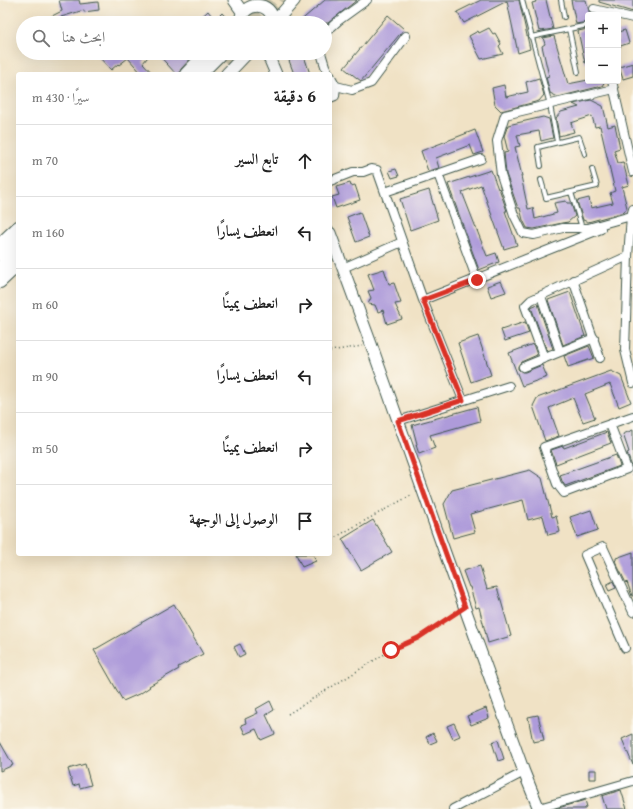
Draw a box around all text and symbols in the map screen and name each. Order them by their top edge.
map controls [585,12,621,84]
button: + [585,12,621,48]
search box [16,16,332,60]
text: ابحث هنا [62,26,105,47]
icon: search [30,27,52,49]
button: − [585,48,621,84]
text: 6 دقيقة [274,83,316,108]
text: سيرًا · 430 m [32,88,90,107]
text: تابع السير [236,148,278,169]
icon: ahead [294,150,316,172]
text: 70 m [32,151,58,170]
text: انعطف يسارًا [216,220,278,241]
icon: left [294,222,316,244]
text: 160 m [32,223,64,242]
route end [468,271,486,289]
text: انعطف يمينًا [222,292,278,313]
icon: right [294,294,316,316]
text: 60 m [32,295,58,314]
text: انعطف يسارًا [216,364,278,385]
icon: left [294,366,316,388]
text: 90 m [32,367,58,386]
text: انعطف يمينًا [222,436,278,457]
icon: right [294,438,316,460]
text: 50 m [32,439,58,458]
text: الوصول إلى الوجهة [189,508,278,529]
icon: arrive [294,510,316,532]
route start [382,641,400,659]

